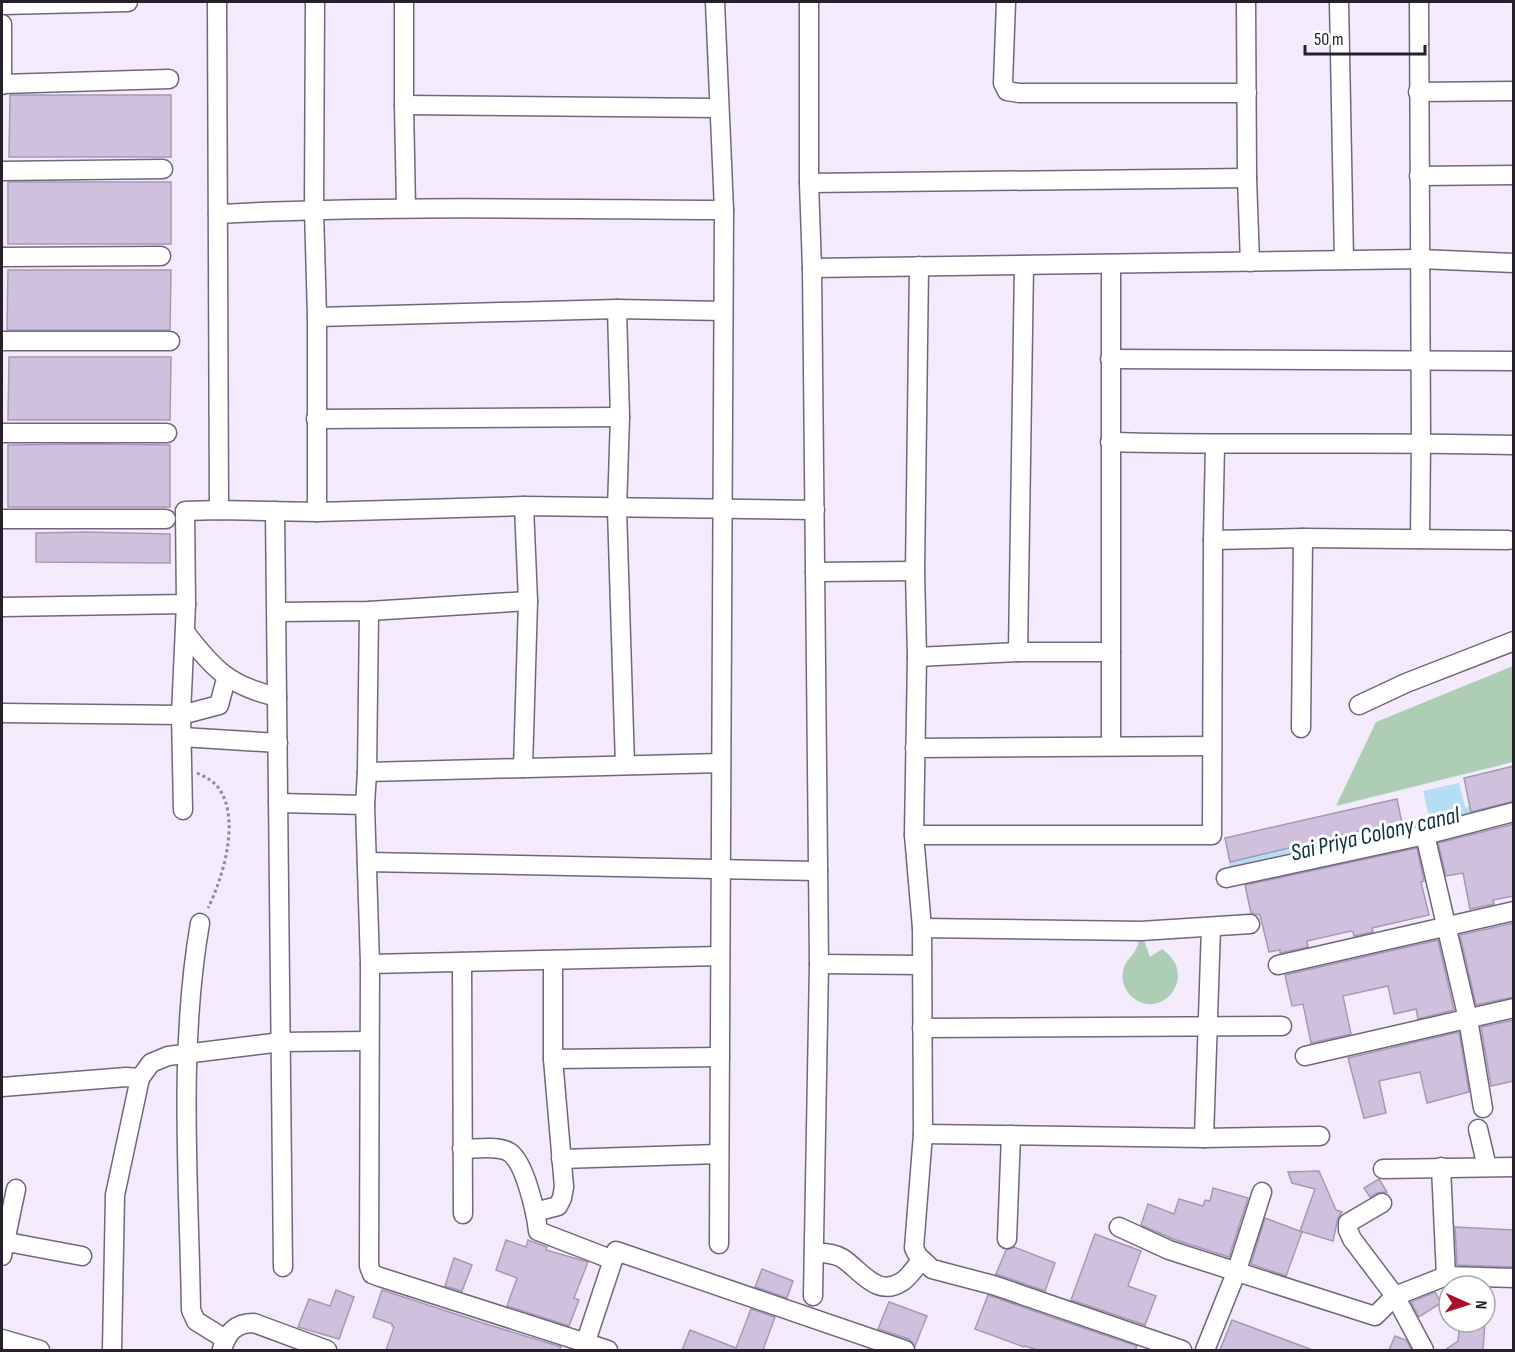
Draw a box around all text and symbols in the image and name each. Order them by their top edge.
scale bar [1305,18,1425,56]
text: 50 m [1314,29,1344,50]
water label: Sai Priya Colony canal [1288,800,1463,868]
north arrow [1437,1274,1497,1334]
text: N [1471,1300,1490,1309]

